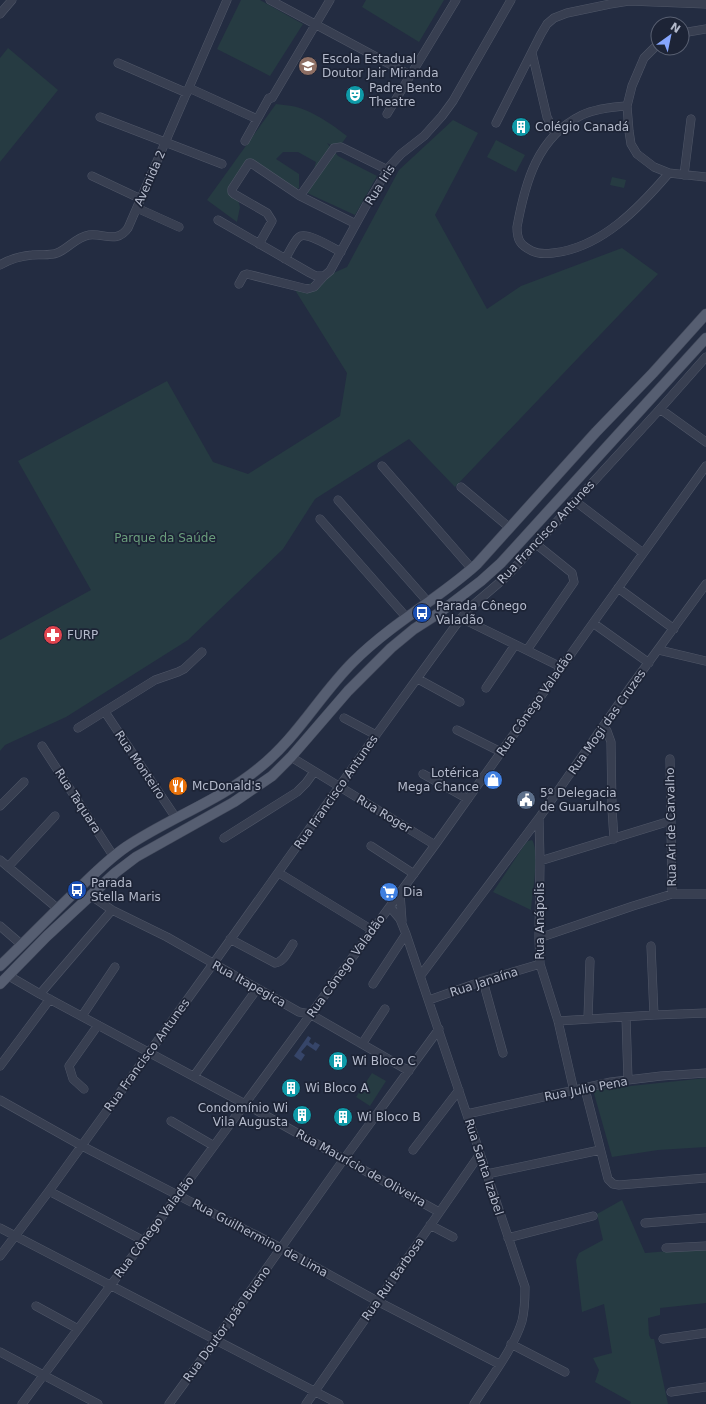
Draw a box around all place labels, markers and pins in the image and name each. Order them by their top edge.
place label: Escola Estadual Doutor Jair Miranda [322,52,439,80]
school or university icon: Escola Estadual Doutor Jair Miranda [297,55,319,77]
place label: Padre Bento Theatre [368,81,442,109]
theatre icon: Padre Bento Theatre [344,84,366,106]
building icon: Colégio Canadá [510,116,532,138]
place label: Colégio Canadá [535,120,629,134]
place label: Parada Cônego Valadão [436,599,527,627]
bus stop icon: Parada Cônego Valadão [411,602,433,624]
pharmacy icon: FURP [42,624,64,646]
place label: FURP [67,628,98,642]
place label: Lotérica Mega Chance [398,766,479,794]
shop icon: Lotérica Mega Chance [482,769,504,791]
restaurant icon: McDonald's [167,775,189,797]
place label: McDonald's [192,779,261,793]
place label: 5º Delegacia de Guarulhos [540,786,620,814]
public building icon: 5º Delegacia de Guarulhos [515,789,537,811]
place label: Parada Stella Maris [91,876,161,904]
bus stop icon: Parada Stella Maris [66,879,88,901]
supermarket icon: Dia [378,881,400,903]
place label: Dia [403,885,423,899]
building icon: Wi Bloco C [327,1050,349,1072]
place label: Wi Bloco C [352,1054,416,1068]
building icon: Wi Bloco A [280,1077,302,1099]
place label: Wi Bloco A [305,1081,369,1095]
place label: Condomínio Wi Vila Augusta [198,1101,288,1129]
building icon: Condomínio Wi Vila Augusta [291,1104,313,1126]
building icon: Wi Bloco B [332,1106,354,1128]
place label: Wi Bloco B [357,1110,421,1124]

